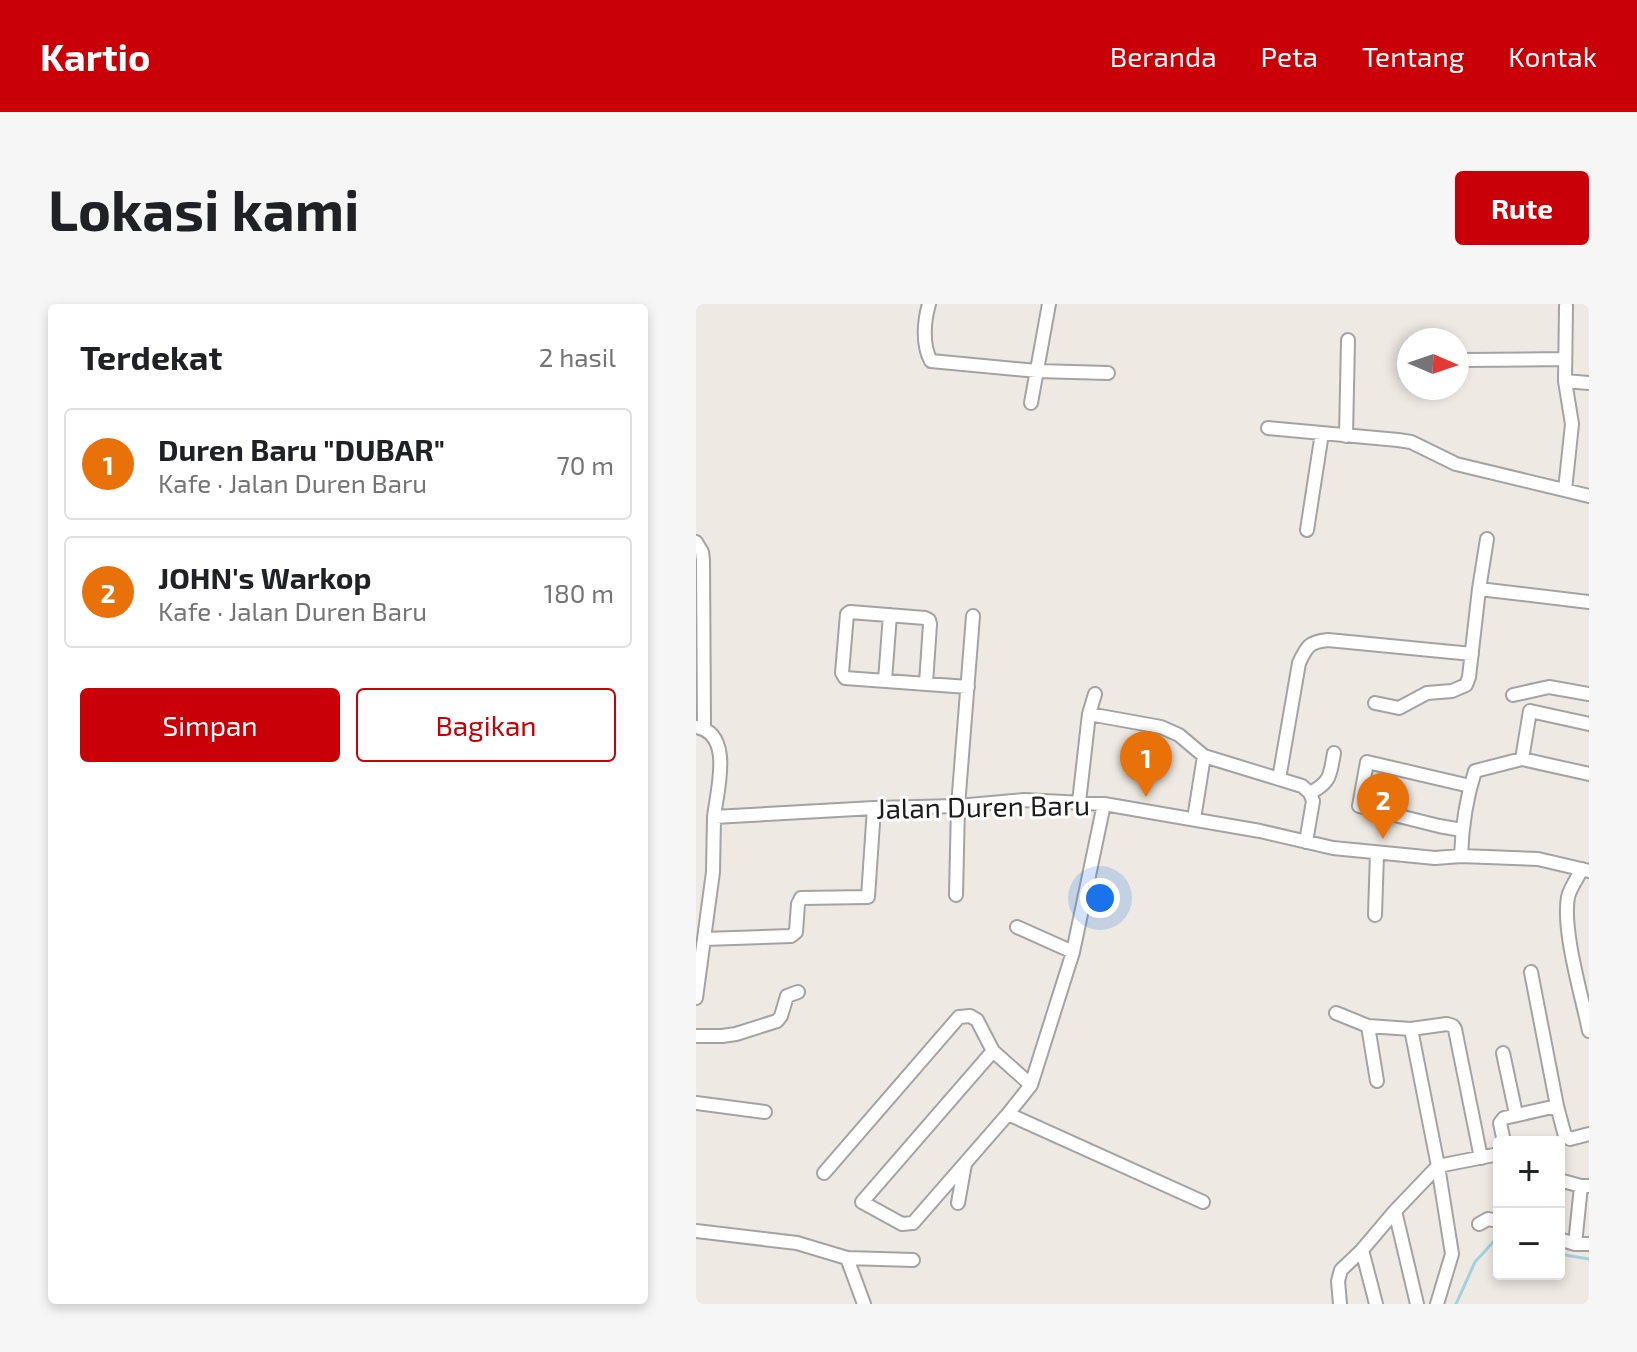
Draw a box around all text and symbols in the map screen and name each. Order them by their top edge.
text: Kartio [40,33,150,79]
text: Beranda [1110,39,1217,73]
text: Peta [1261,39,1318,73]
text: Tentang [1362,39,1464,73]
text: Kontak [1508,39,1597,73]
button: Rute [1455,171,1589,245]
text: Lokasi kami [48,175,360,242]
north arrow [1397,328,1469,400]
text: Terdekat [80,336,222,377]
text: 2 hasil [539,341,616,372]
text: Duren Baru "DUBAR" [158,431,445,467]
text: 1 [102,449,114,480]
text: 70 m [556,449,614,480]
text: Kafe · Jalan Duren Baru [158,467,427,498]
text: JOHN's Warkop [158,559,372,595]
text: 2 [100,577,116,608]
text: 180 m [544,577,614,608]
text: Kafe · Jalan Duren Baru [158,595,427,626]
button: Simpan [80,688,340,762]
button: Bagikan [356,688,616,762]
pin: 1 [1120,731,1172,797]
pin: 2 [1357,773,1409,839]
street label: Jalan Duren Baru [876,787,1090,825]
your location [1080,878,1120,918]
map controls [1493,1136,1565,1280]
button: + [1493,1136,1565,1208]
button: − [1493,1208,1565,1280]

